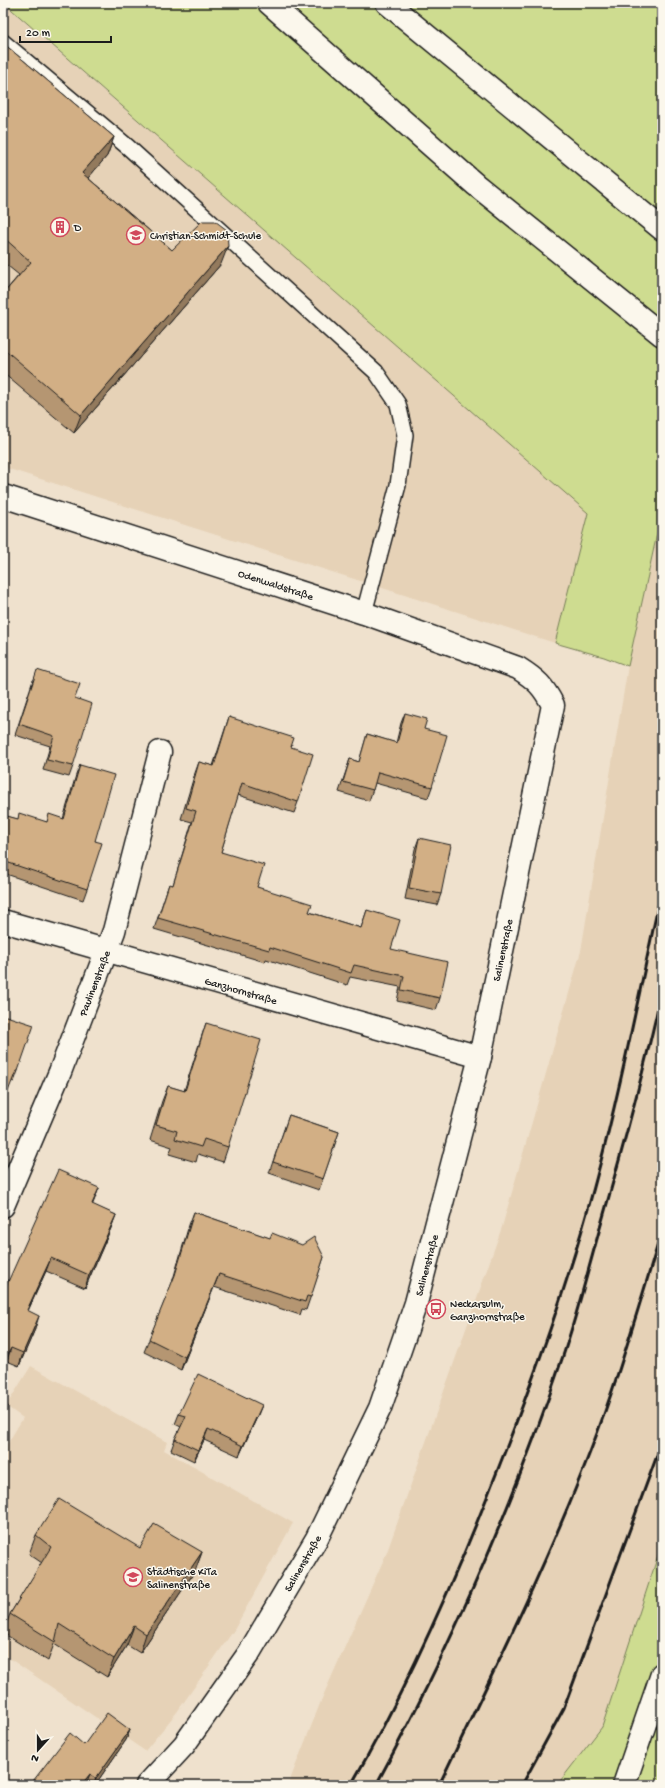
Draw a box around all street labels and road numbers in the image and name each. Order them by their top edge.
street label: Odenwaldstraße [236,568,315,604]
street label: Salinenstraße [492,918,516,983]
street label: Paulinenstraße [78,949,114,1019]
street label: Ganzhornstraße [203,976,278,1008]
street label: Salinenstraße [414,1233,442,1298]
street label: Salinenstraße [283,1533,325,1594]

